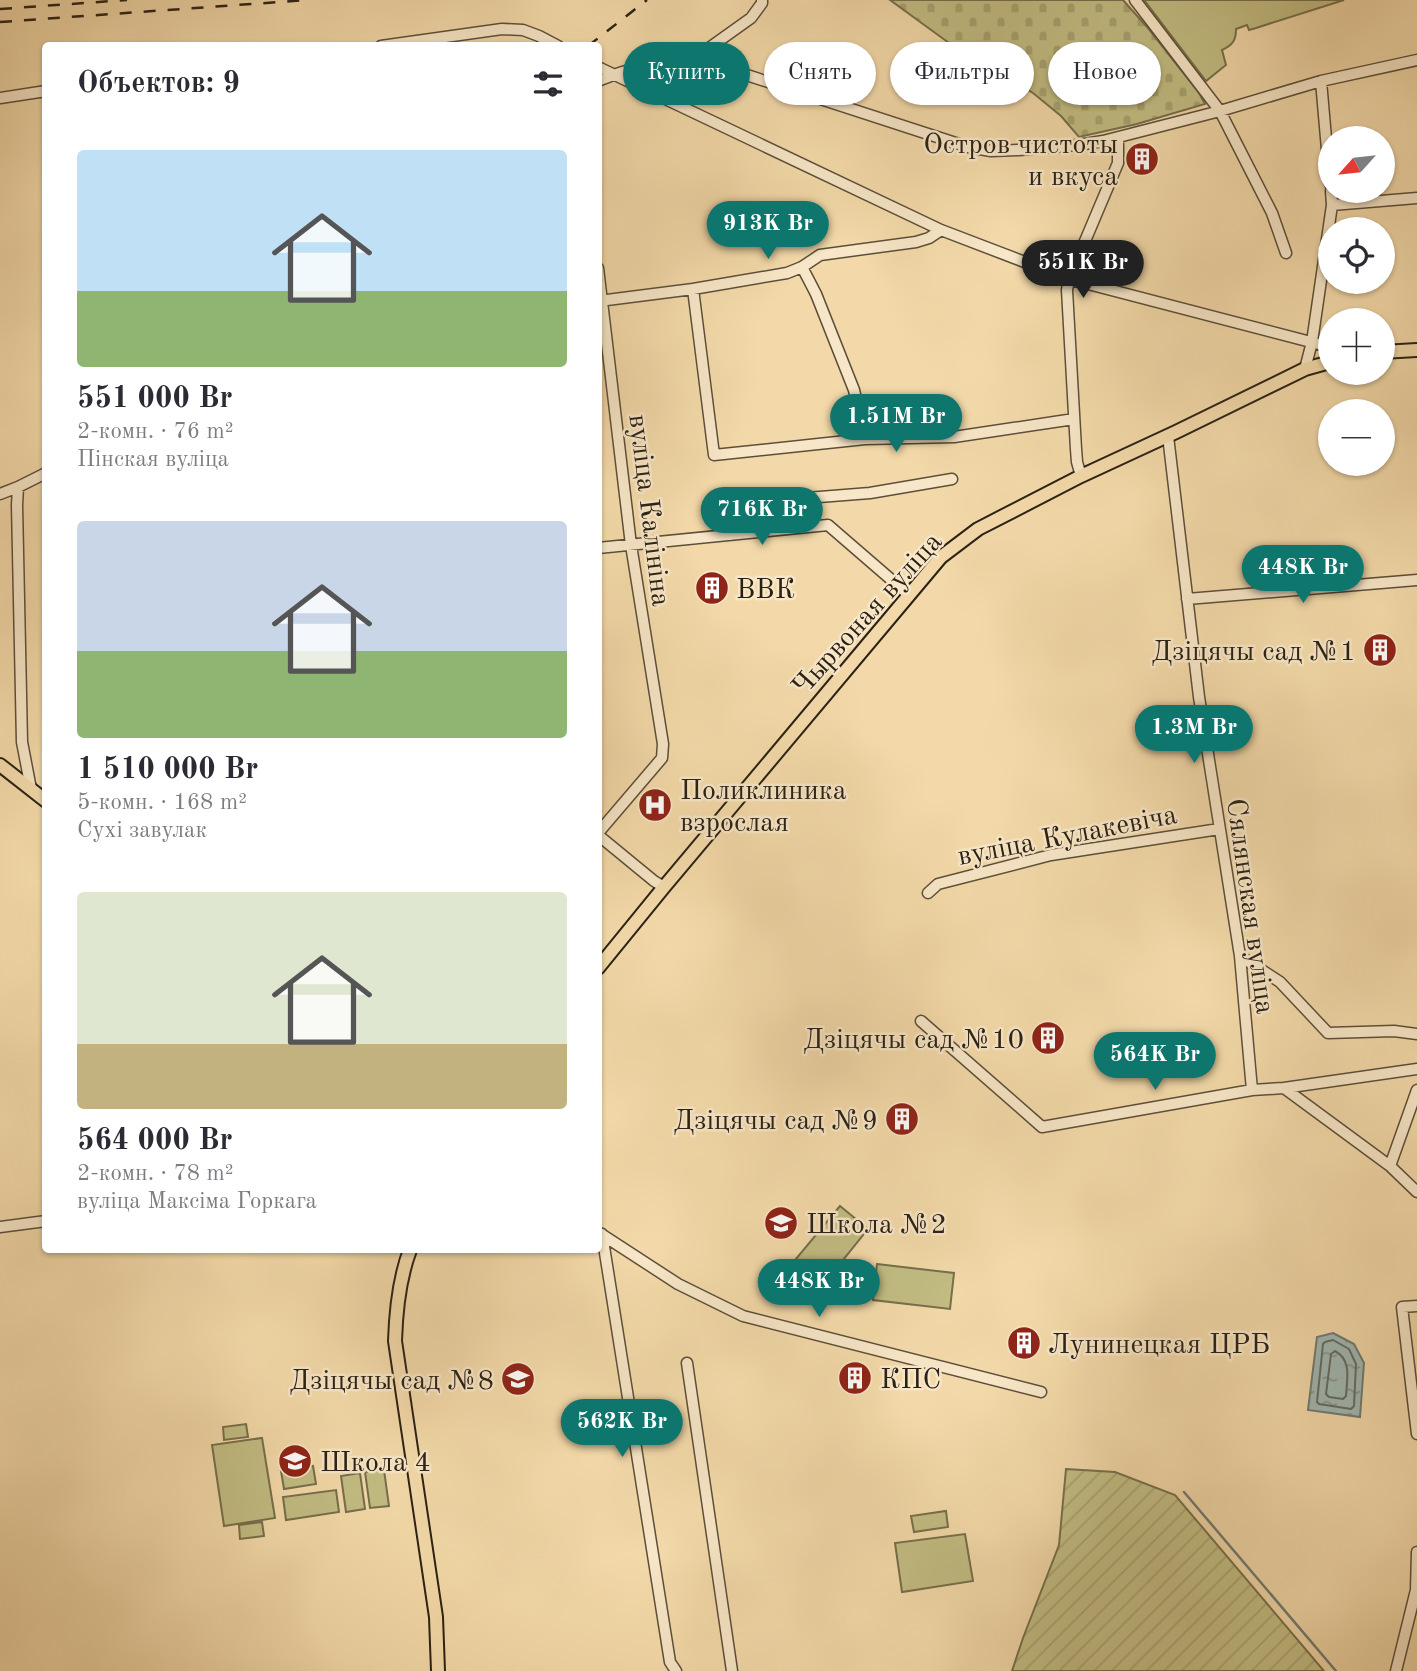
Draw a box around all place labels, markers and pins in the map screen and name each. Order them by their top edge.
place label: Остров чистоты и вкуса [923,132,1118,192]
building icon: Остров чистоты и вкуса [1123,140,1161,178]
pin: 913K Br [703,202,833,261]
pin: 551K Br [1018,240,1148,300]
pin: 1.51M Br [824,394,968,454]
pin: 716K Br [697,488,827,547]
pin: 448K Br [1238,546,1368,605]
building icon: ВВК [693,569,731,607]
place label: ВВК [736,577,795,605]
building icon: Дзіцячы сад №1 [1361,631,1399,669]
place label: Дзіцячы сад №1 [1152,639,1356,667]
pin: 1.3M Br [1129,706,1259,765]
place label: Поликлиника взрослая [680,778,847,838]
hospital icon: Поликлиника взрослая [636,786,674,824]
building icon: Дзіцячы сад №10 [1029,1019,1067,1057]
place label: Дзіцячы сад №10 [803,1027,1024,1055]
pin: 564K Br [1090,1032,1220,1092]
building icon: Дзіцячы сад №9 [883,1100,921,1138]
place label: Дзіцячы сад №9 [674,1108,878,1136]
school or university icon: Школа №2 [762,1204,800,1242]
place label: Школа №2 [806,1212,947,1240]
pin: 448K Br [754,1260,884,1319]
building icon: Лунинецкая ЦРБ [1005,1324,1043,1362]
place label: Лунинецкая ЦРБ [1048,1332,1270,1360]
building icon: КПС [836,1359,874,1397]
school or university icon: Дзіцячы сад №8 [499,1360,537,1398]
place label: КПС [880,1367,941,1395]
place label: Дзіцячы сад №8 [290,1368,494,1396]
pin: 562K Br [557,1400,687,1459]
school or university icon: Школа 4 [276,1442,314,1480]
place label: Школа 4 [320,1450,431,1478]

